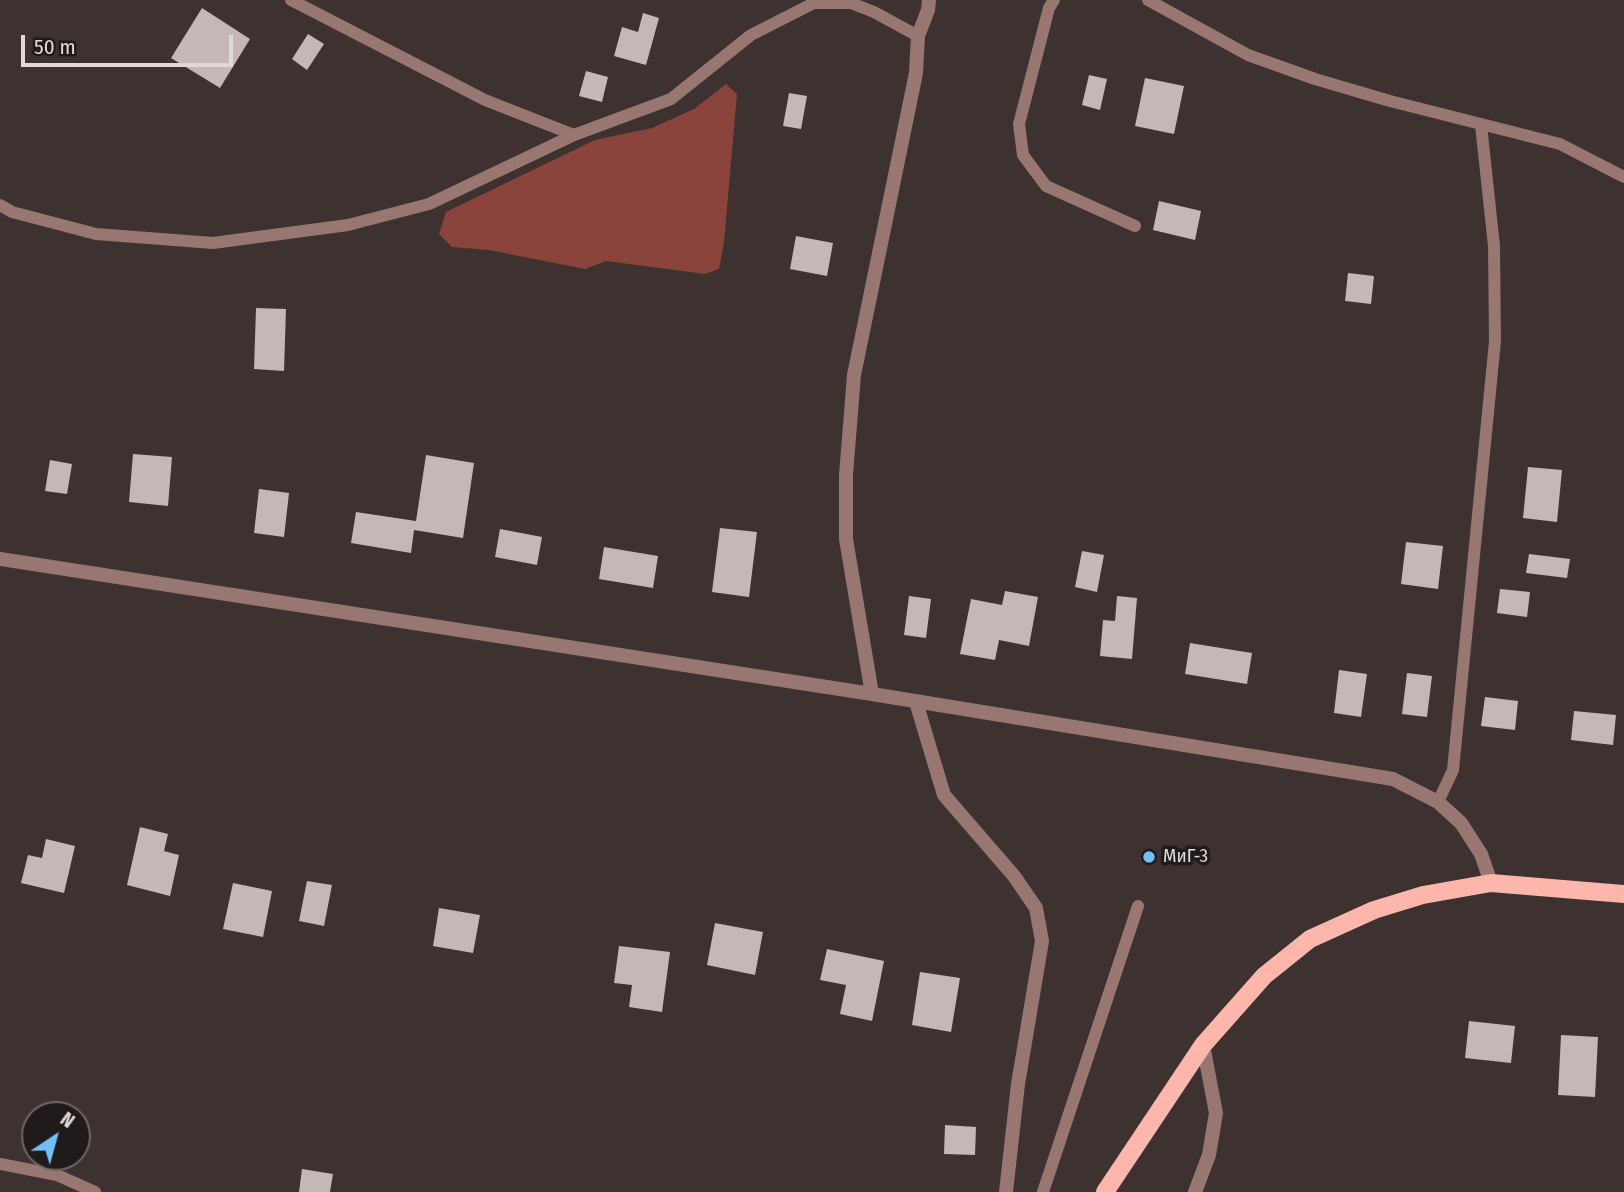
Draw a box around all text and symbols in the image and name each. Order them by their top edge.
scale bar [24,21,236,65]
text: 50 m [34,34,76,60]
place label: МиГ-3 [1163,846,1208,868]
marker: МиГ-3 [1141,849,1157,865]
north arrow [21,1101,91,1171]
text: N [56,1108,79,1133]

